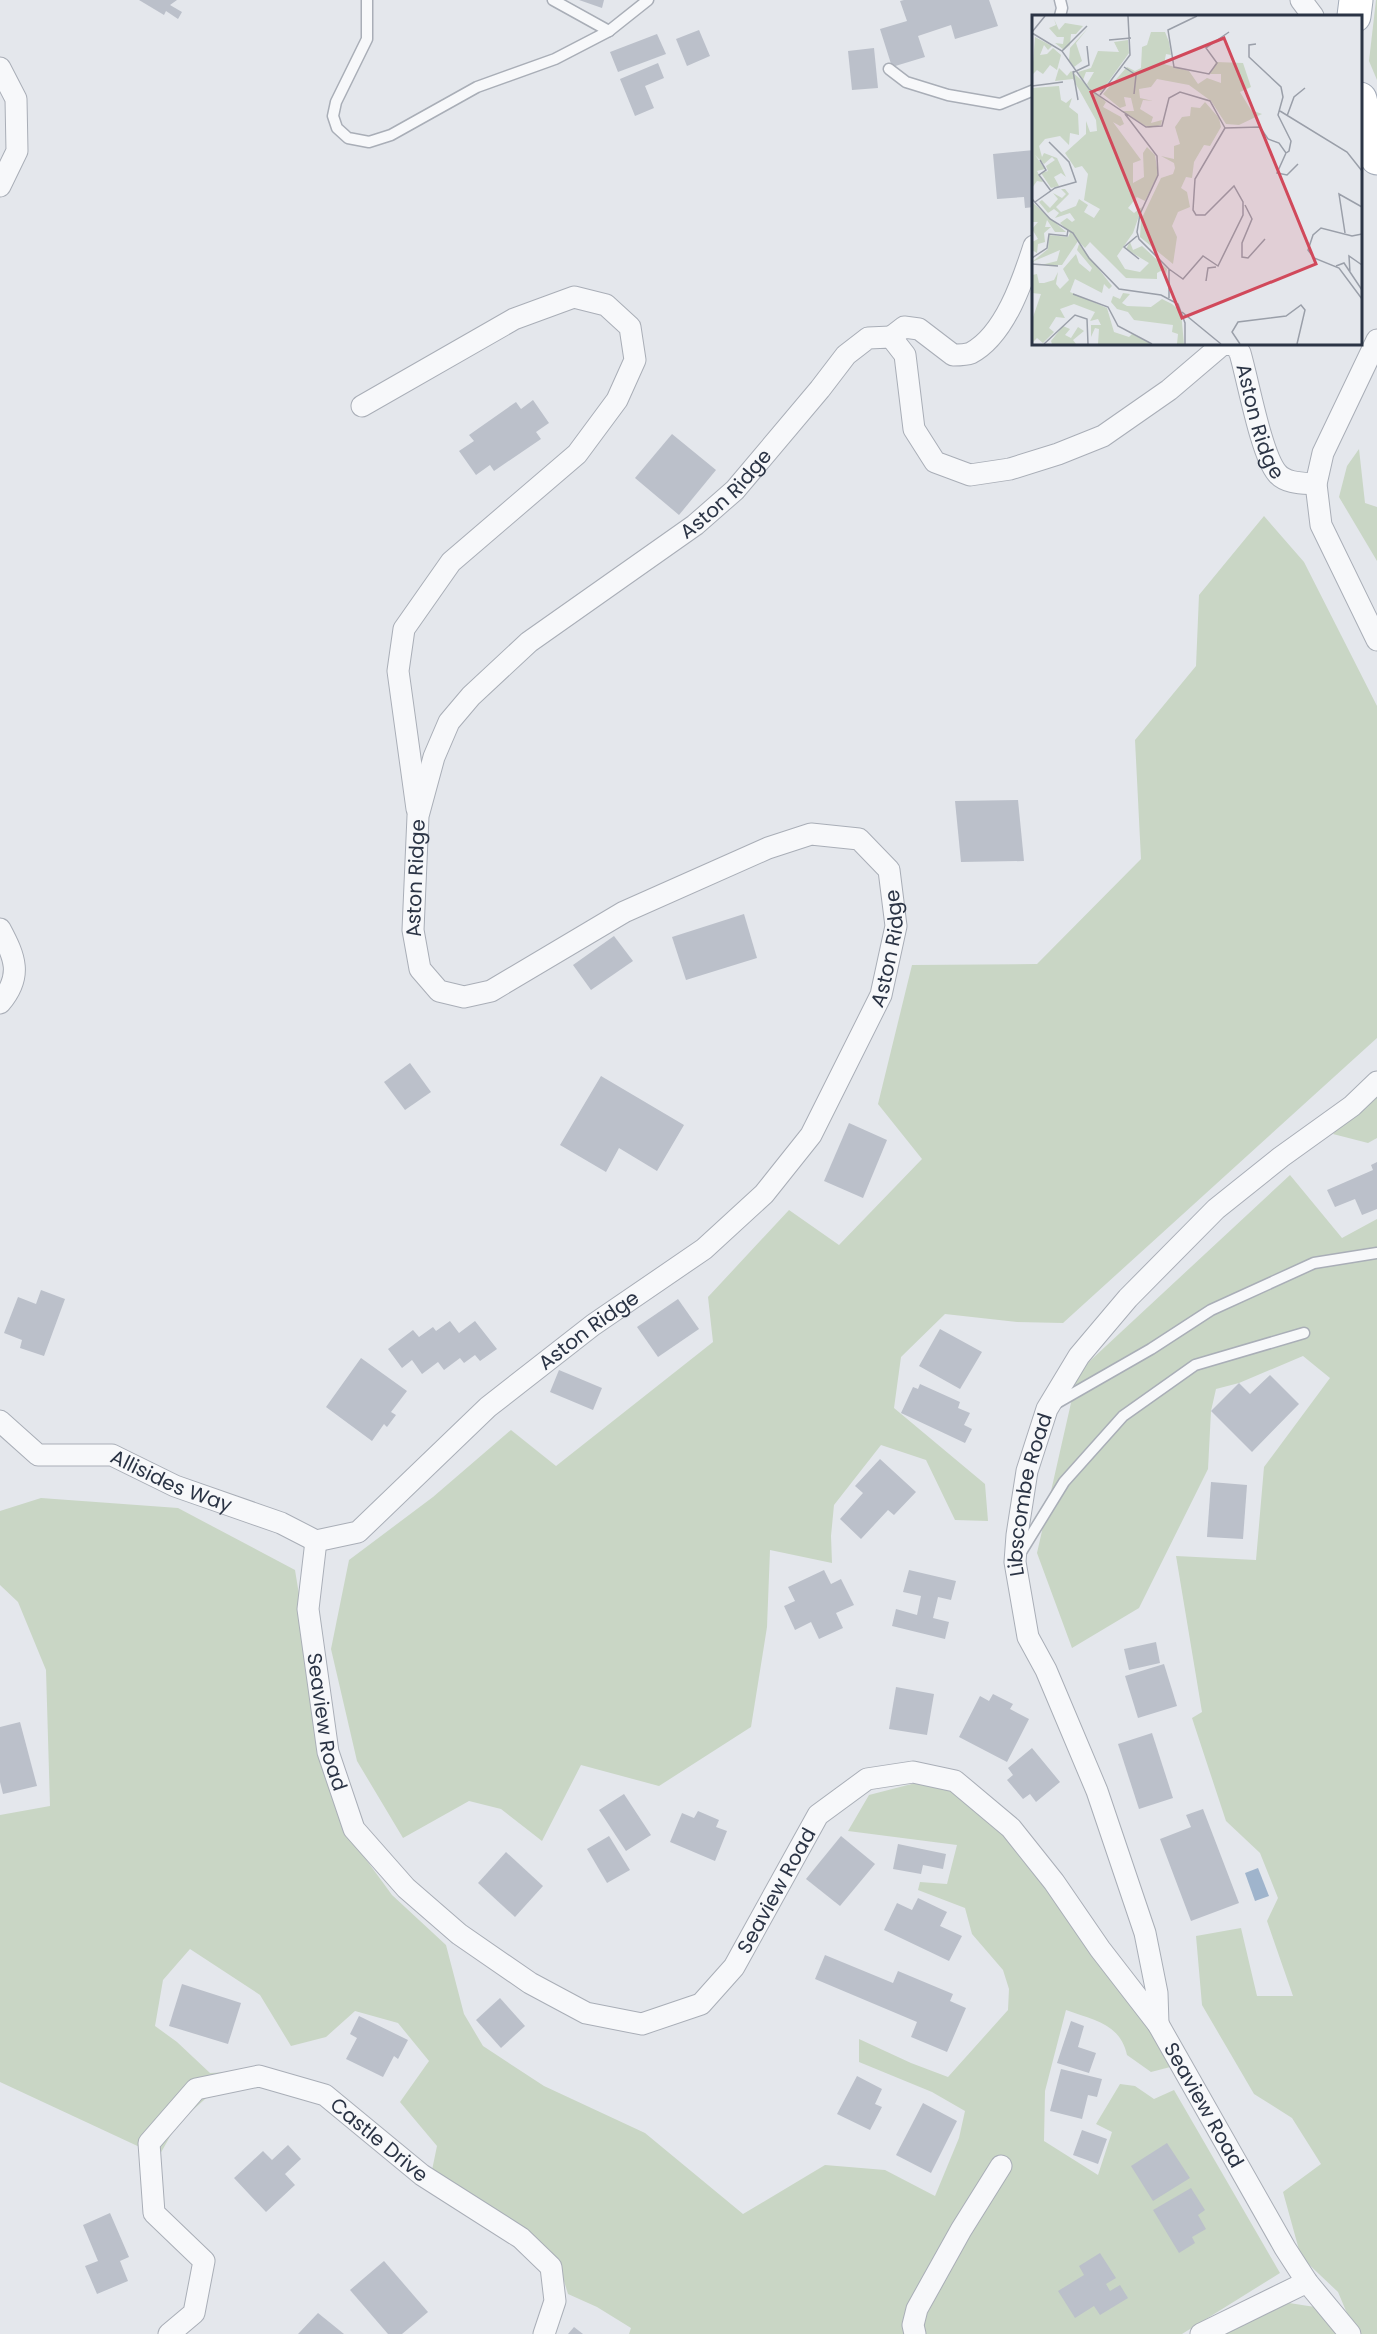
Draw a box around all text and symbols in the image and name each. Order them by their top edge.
inset map [1032,15,1362,345]
street label: Aston Ridge [1229,361,1291,485]
street label: Aston Ridge [674,443,778,545]
street label: Aston Ridge [398,819,432,940]
street label: Aston Ridge [863,888,910,1012]
street label: Aston Ridge [532,1284,645,1377]
street label: Libscombe Road [1001,1409,1059,1579]
street label: Allisides Way [106,1443,236,1519]
street label: Seaview Road [300,1651,354,1795]
street label: Seaview Road [730,1823,822,1959]
street label: Seaview Road [1157,2037,1251,2173]
street label: Castle Drive [324,2091,434,2189]

